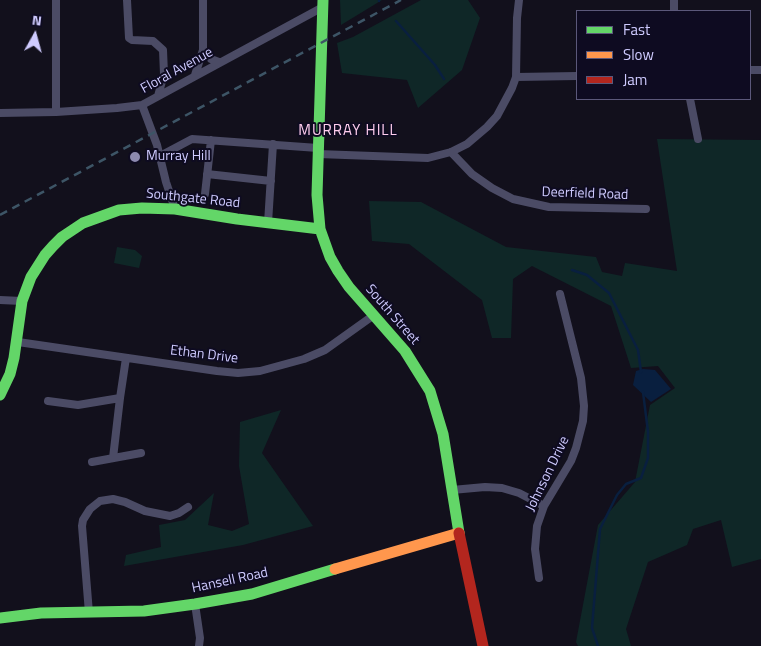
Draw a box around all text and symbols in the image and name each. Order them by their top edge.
text: N [31,9,43,31]
north arrow [10,10,60,60]
legend [576,10,751,100]
text: Fast [623,18,650,41]
text: Slow [623,43,654,66]
street label: Floral Avenue [138,44,216,98]
text: Jam [623,68,647,91]
district label: MURRAY HILL [297,122,399,140]
place label: Murray Hill [146,149,211,165]
marker: Murray Hill [128,150,142,164]
street label: Deerfield Road [541,184,629,204]
street label: Southgate Road [145,186,241,212]
street label: South Street [361,282,423,348]
street label: Ethan Drive [169,342,239,368]
street label: Johnson Drive [523,434,573,514]
street label: Hansell Road [190,565,270,597]

